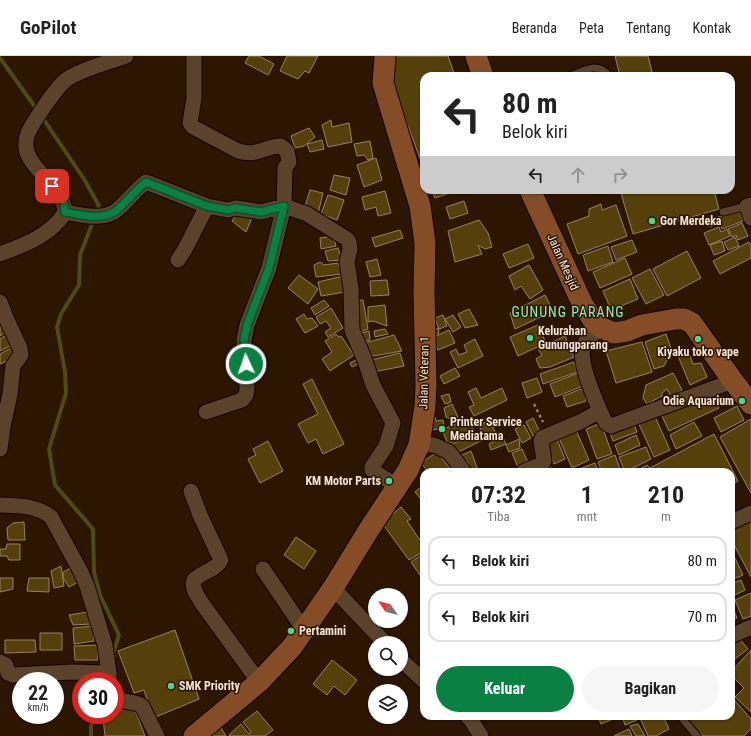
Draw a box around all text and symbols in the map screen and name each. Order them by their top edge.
text: GoPilot [20,16,76,39]
text: Beranda [512,20,557,36]
text: Peta [579,20,604,36]
text: Tentang [626,20,671,36]
text: Kontak [693,20,731,36]
text: 80 m [502,87,558,120]
icon: left [436,88,488,140]
text: Belok kiri [502,121,568,142]
icon: left [525,164,547,186]
icon: ahead [567,164,589,186]
icon: right [609,164,631,186]
pin [35,169,69,203]
icon: arrive [41,175,63,197]
place label: Gor Merdeka [660,214,722,228]
marker: Gor Merdeka [647,216,657,226]
street label: Jalan Mesjid [544,232,582,292]
district label: GUNUNG PARANG [511,304,625,320]
place label: Kelurahan Gunungparang [538,324,608,352]
marker: Kelurahan Gunungparang [525,333,535,343]
marker: Kiyaku toko vape [693,334,703,344]
street label: Jalan Veteran 1 [416,336,432,410]
position arrow [225,343,267,385]
place label: Kiyaku toko vape [657,345,739,359]
place label: Odie Aquarium [663,394,734,408]
marker: Odie Aquarium [737,396,747,406]
place label: Printer Service Mediatama [450,415,522,443]
marker: Printer Service Mediatama [437,424,447,434]
place label: KM Motor Parts [305,474,382,488]
marker: KM Motor Parts [384,476,394,486]
text: 07:32 [471,481,526,509]
text: 1 [581,481,593,509]
text: 210 [648,481,684,509]
text: Tiba [487,509,510,524]
text: mnt [577,509,597,524]
text: m [661,509,671,524]
icon: left [438,550,460,572]
text: Belok kiri [472,552,529,570]
text: 80 m [687,552,717,570]
north arrow [368,588,408,628]
map controls [368,588,408,724]
icon: left [438,606,460,628]
text: Belok kiri [472,608,529,626]
text: 70 m [687,608,717,626]
place label: Pertamini [299,624,346,638]
marker: Pertamini [286,626,296,636]
button: search [368,636,408,676]
button: Keluar [436,666,574,712]
button: Bagikan [582,666,719,712]
speed limit sign: 30 [72,672,124,724]
place label: SMK Priority [179,679,240,693]
text: 22 [28,681,48,705]
marker: SMK Priority [166,681,176,691]
button: layers [368,684,408,724]
text: km/h [28,702,48,713]

